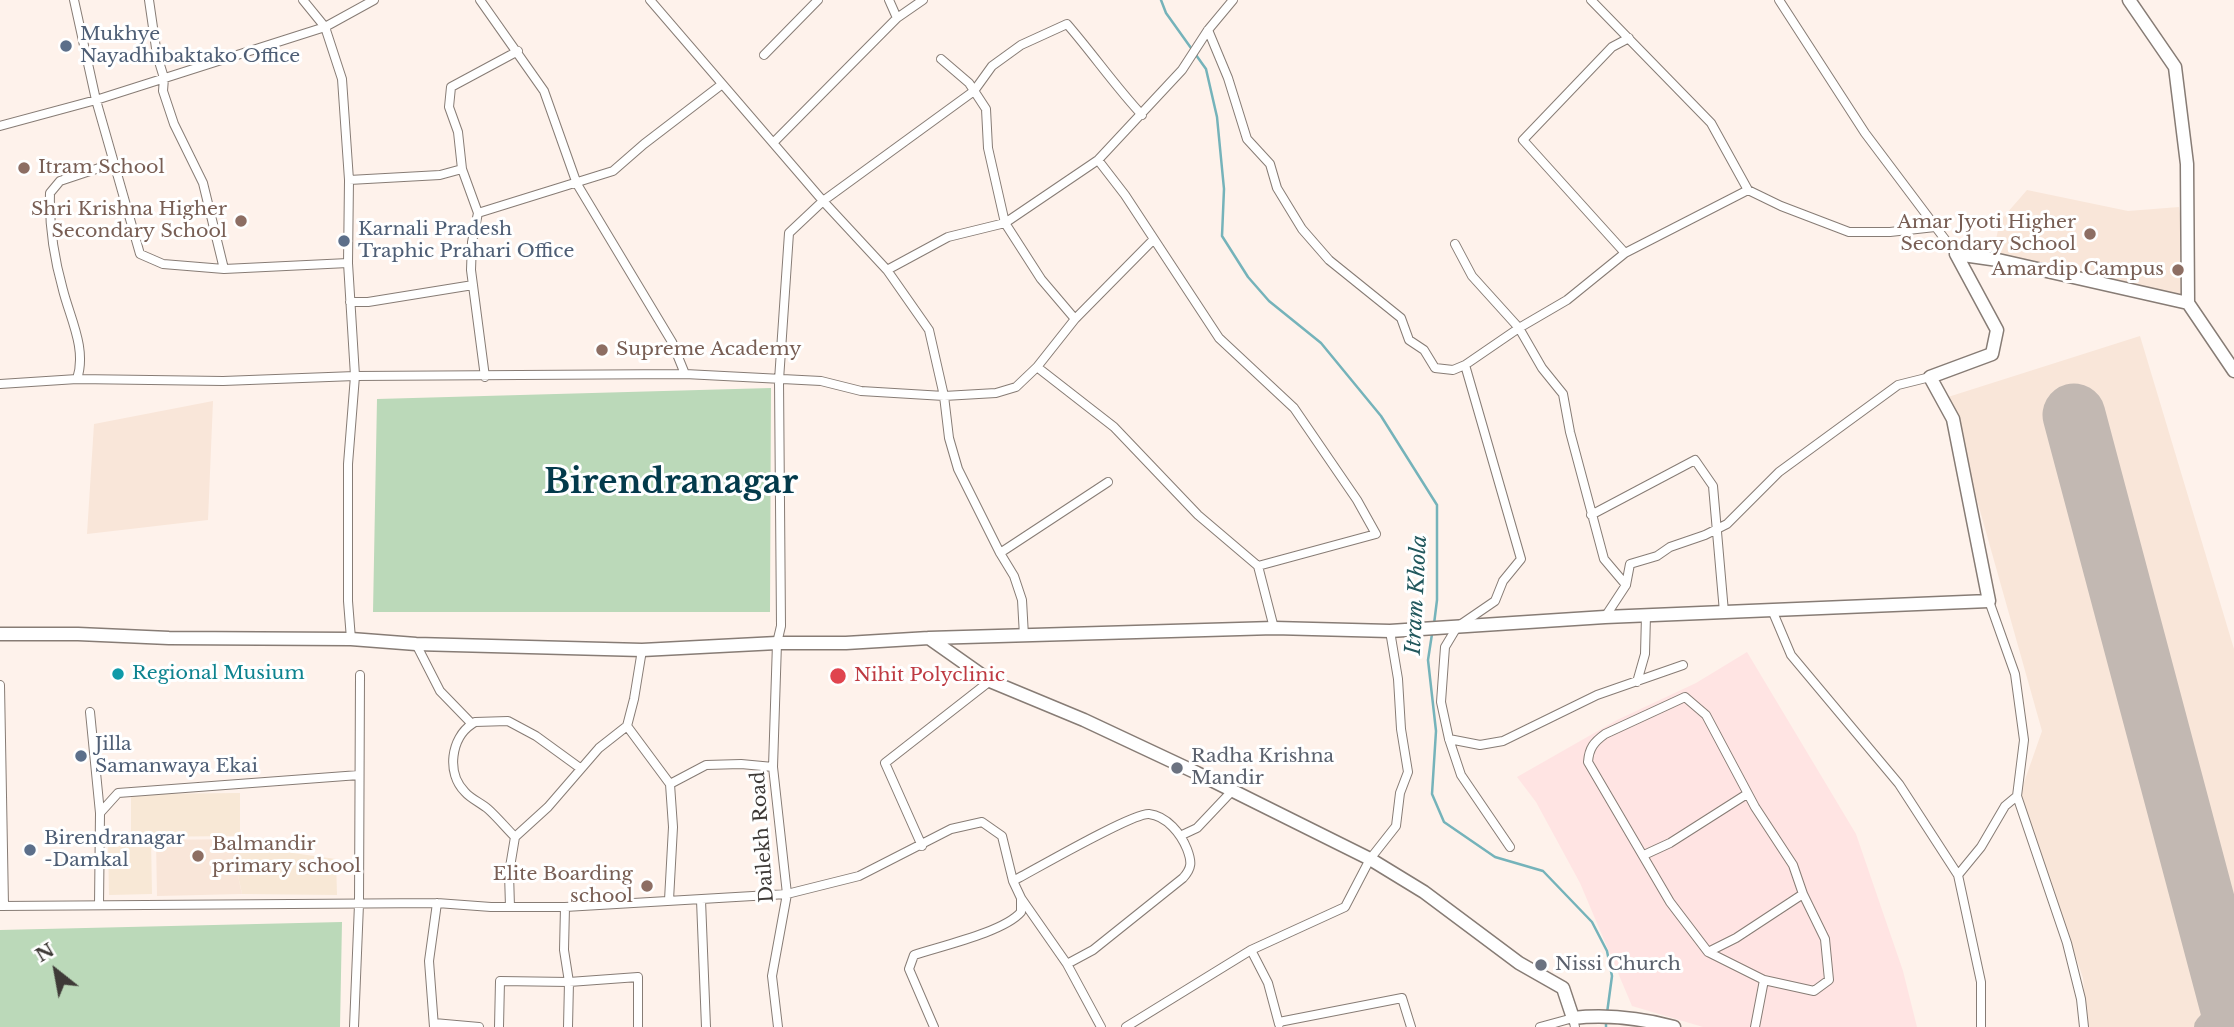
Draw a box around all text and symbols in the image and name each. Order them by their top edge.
place label: Mukhye Nayadhibaktako Office [80,24,300,68]
marker: Mukhye Nayadhibaktako Office [58,38,74,54]
place label: Itram School [38,157,165,179]
marker: Itram School [16,160,32,176]
place label: Shri Krishna Higher Secondary School [31,199,227,243]
place label: Amar Jyoti Higher Secondary School [1897,212,2076,256]
marker: Shri Krishna Higher Secondary School [233,213,249,229]
place label: Karnali Pradesh Traphic Prahari Office [358,219,574,263]
marker: Amar Jyoti Higher Secondary School [2082,226,2098,242]
marker: Karnali Pradesh Traphic Prahari Office [336,233,352,249]
place label: Amardip Campus [1991,259,2164,281]
marker: Amardip Campus [2170,262,2186,278]
place label: Supreme Academy [616,339,801,361]
marker: Supreme Academy [594,342,610,358]
district label: Birendranagar [544,464,798,504]
water label: Itram Khola [1401,534,1433,656]
place label: Regional Musium [132,663,305,685]
place label: Nihit Polyclinic [854,665,1005,687]
marker: Regional Musium [110,666,126,682]
marker: Nihit Polyclinic [828,666,848,686]
place label: Jilla Samanwaya Ekai [95,734,258,778]
place label: Radha Krishna Mandir [1191,746,1334,790]
marker: Jilla Samanwaya Ekai [73,748,89,764]
marker: Radha Krishna Mandir [1169,760,1185,776]
street label: Dailekh Road [747,771,779,903]
place label: Birendranagar -Damkal [44,828,185,872]
place label: Balmandir primary school [212,834,361,878]
marker: Birendranagar -Damkal [22,842,38,858]
marker: Balmandir primary school [190,848,206,864]
place label: Elite Boarding school [493,864,633,908]
marker: Elite Boarding school [639,878,655,894]
north arrow [21,936,91,1006]
text: N [31,938,59,967]
place label: Nissi Church [1555,954,1681,976]
marker: Nissi Church [1533,957,1549,973]

